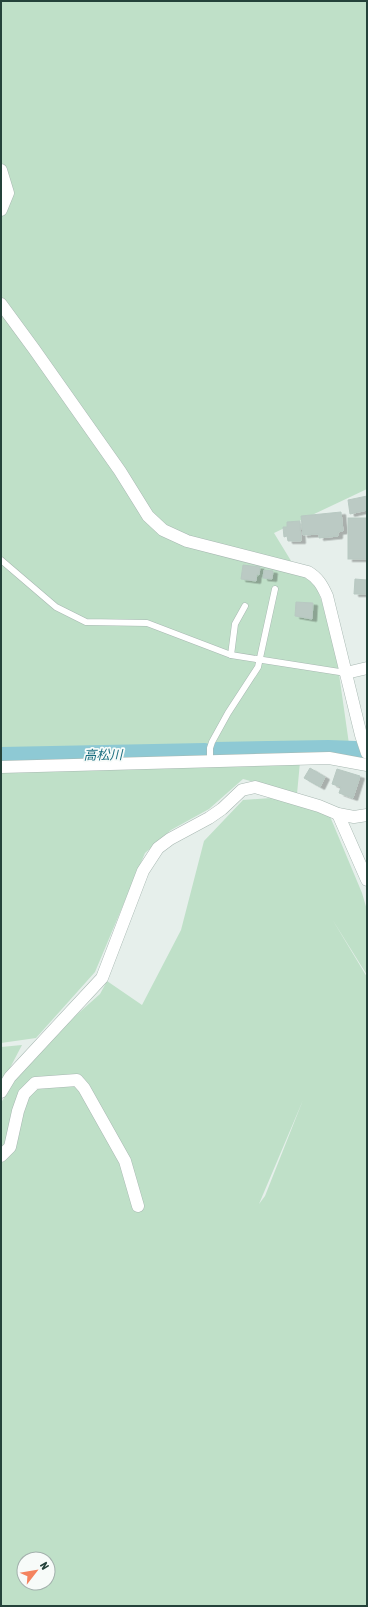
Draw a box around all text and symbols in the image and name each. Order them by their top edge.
water label: 高松川 [83,747,125,763]
north arrow [16,1551,56,1591]
text: N [38,1560,51,1572]

